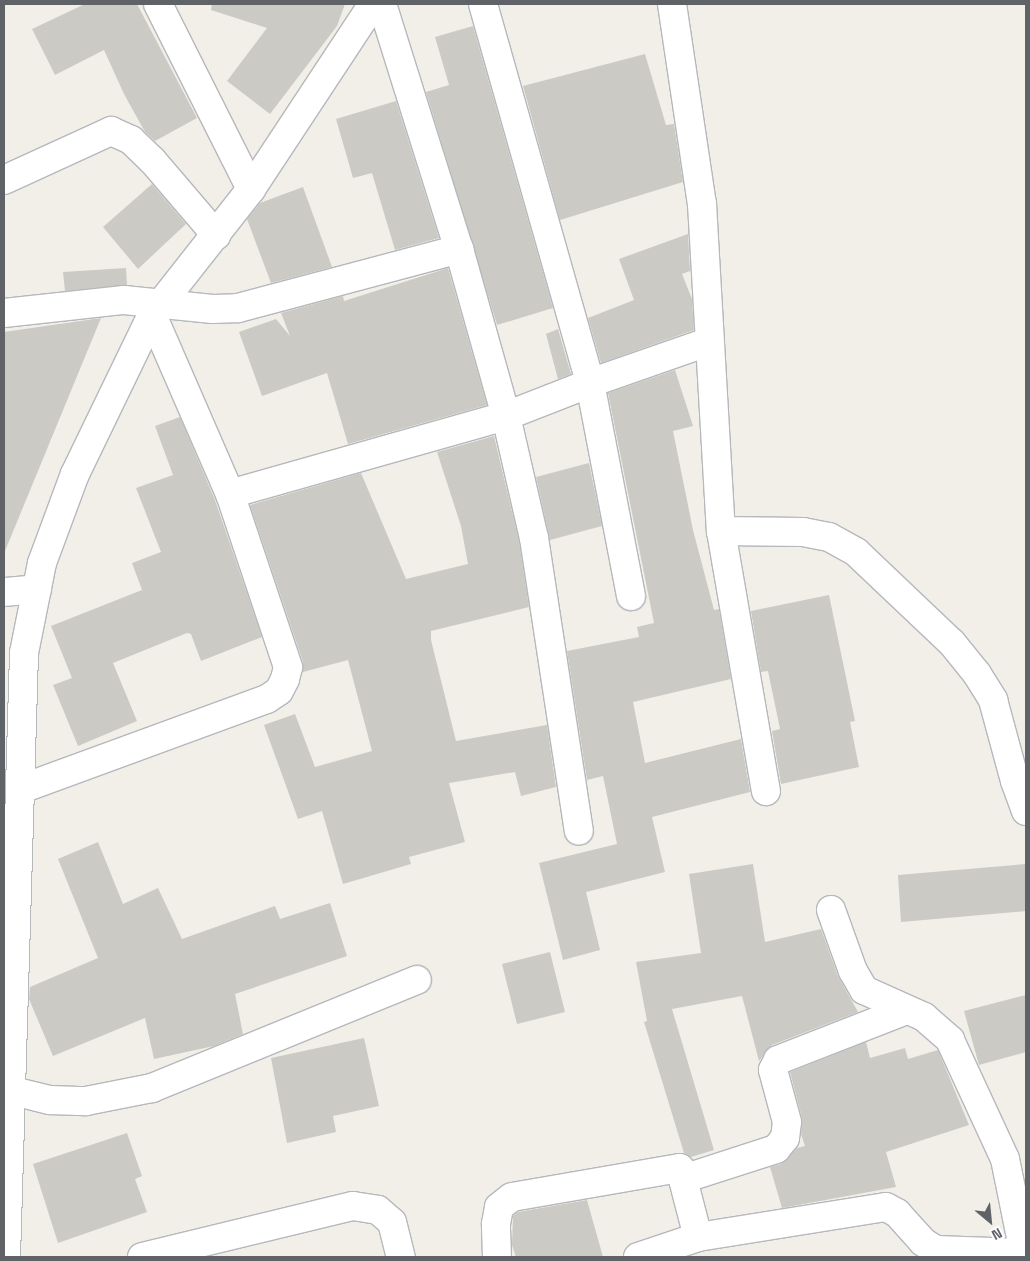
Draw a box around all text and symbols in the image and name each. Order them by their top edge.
north arrow [965,1196,1015,1246]
text: N [989,1224,1005,1244]

